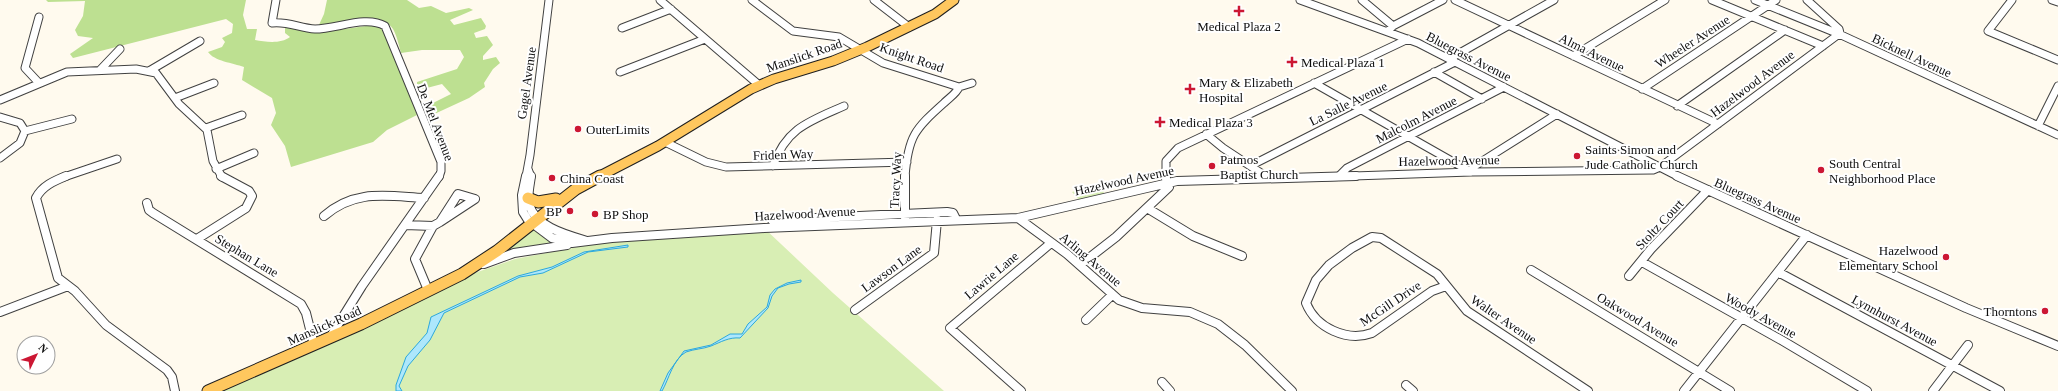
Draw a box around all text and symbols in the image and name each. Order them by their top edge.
marker: Medical Plaza 2 [1233,5,1245,17]
street label: Wheeler Avenue [1652,12,1733,71]
place label: Medical Plaza 2 [1197,19,1281,34]
street label: Bluegrass Avenue [1424,29,1514,84]
street label: Alma Avenue [1557,30,1627,75]
street label: Bicknell Avenue [1870,30,1954,81]
street label: Manslick Road [764,35,844,75]
street label: Knight Road [878,40,946,76]
street label: Gagel Avenue [514,46,539,120]
street label: Hazelwood Avenue [1707,47,1797,120]
place label: Medical Plaza 1 [1301,55,1385,70]
marker: Medical Plaza 1 [1286,56,1298,68]
place label: Mary & Elizabeth Hospital [1199,75,1293,105]
street label: La Salle Avenue [1307,78,1390,129]
street label: De Mel Avenue [414,82,457,163]
marker: Mary & Elizabeth Hospital [1184,83,1196,95]
street label: Malcolm Avenue [1373,92,1459,146]
place label: Medical Plaza 3 [1169,115,1253,130]
marker: Medical Plaza 3 [1154,116,1166,128]
place label: OuterLimits [586,122,650,137]
marker: OuterLimits [573,124,583,134]
place label: Saints Simon and Jude Catholic Church [1585,142,1698,172]
street label: Friden Way [753,146,814,163]
street label: Tracy Way [887,151,904,209]
marker: Saints Simon and Jude Catholic Church [1572,151,1582,161]
place label: Patmos Baptist Church [1220,152,1299,182]
street label: Hazelwood Avenue [1398,152,1500,169]
place label: South Central Neighborhood Place [1829,156,1936,186]
marker: Patmos Baptist Church [1207,161,1217,171]
street label: Hazelwood Avenue [1073,163,1175,198]
marker: South Central Neighborhood Place [1816,165,1826,175]
place label: China Coast [560,171,624,186]
marker: China Coast [547,173,557,183]
street label: Bluegrass Avenue [1712,175,1804,226]
street label: Stoltz Court [1632,196,1687,253]
street label: Hazelwood Avenue [754,203,856,224]
place label: BP [546,204,562,219]
marker: BP [565,206,575,216]
place label: BP Shop [603,207,648,222]
marker: BP Shop [590,209,600,219]
street label: Arling Avenue [1057,229,1125,290]
street label: Stephan Lane [212,231,281,280]
street label: Lawson Lane [858,242,924,295]
place label: Hazelwood Elementary School [1839,243,1938,273]
street label: Lawrie Lane [961,248,1022,302]
marker: Hazelwood Elementary School [1941,252,1951,262]
street label: McGill Drive [1357,277,1424,329]
street label: Oakwood Avenue [1594,289,1681,350]
street label: Woody Avenue [1722,290,1799,341]
street label: Walter Avenue [1468,292,1540,347]
street label: Lynnhurst Avenue [1849,292,1940,349]
street label: Manslick Road [285,302,364,348]
place label: Thorntons [1984,304,2037,319]
marker: Thorntons [2040,306,2050,316]
north arrow [16,335,56,375]
text: N [36,341,50,355]

